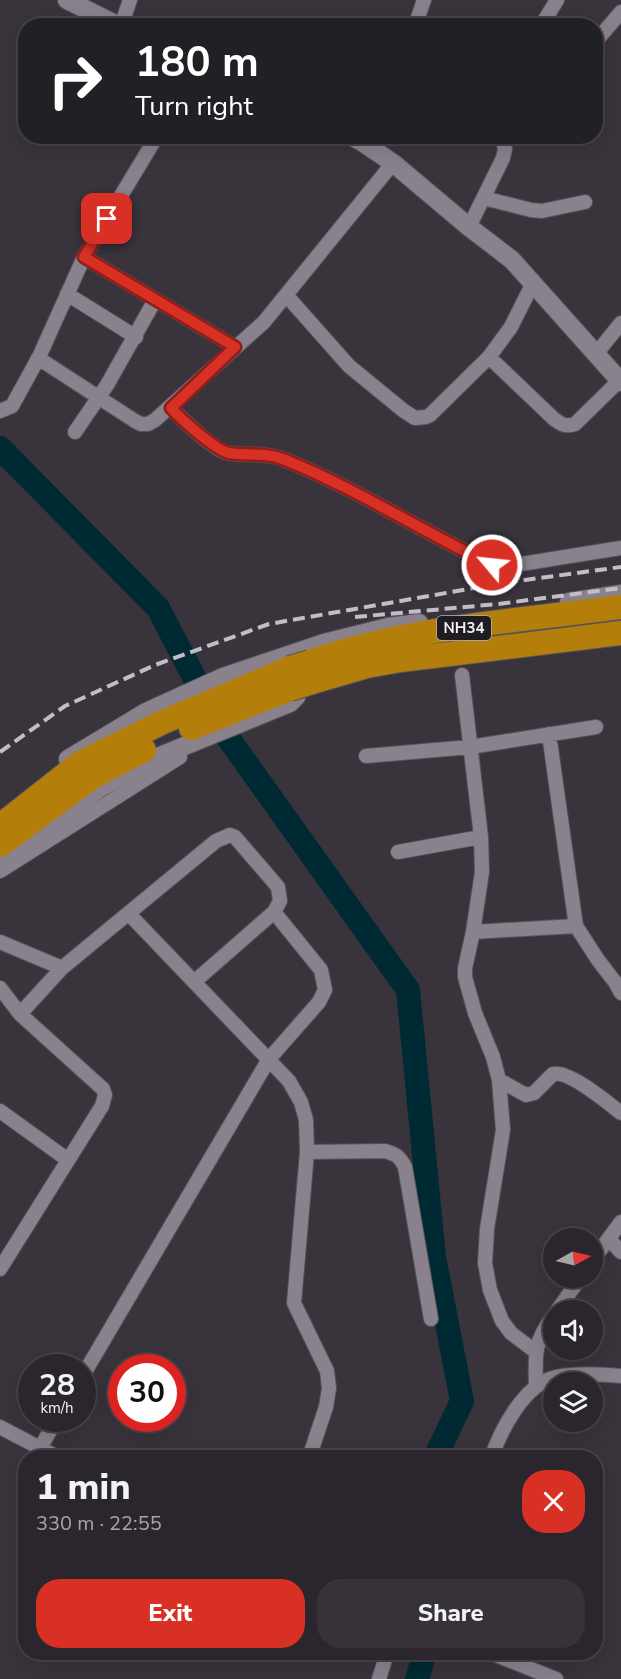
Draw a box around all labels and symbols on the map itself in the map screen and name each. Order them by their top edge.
pin [81,193,132,244]
position arrow [460,533,524,597]
road number: NH34 [437,616,491,640]
north arrow [543,1228,603,1288]
speed limit sign: 30 [108,1354,186,1432]

